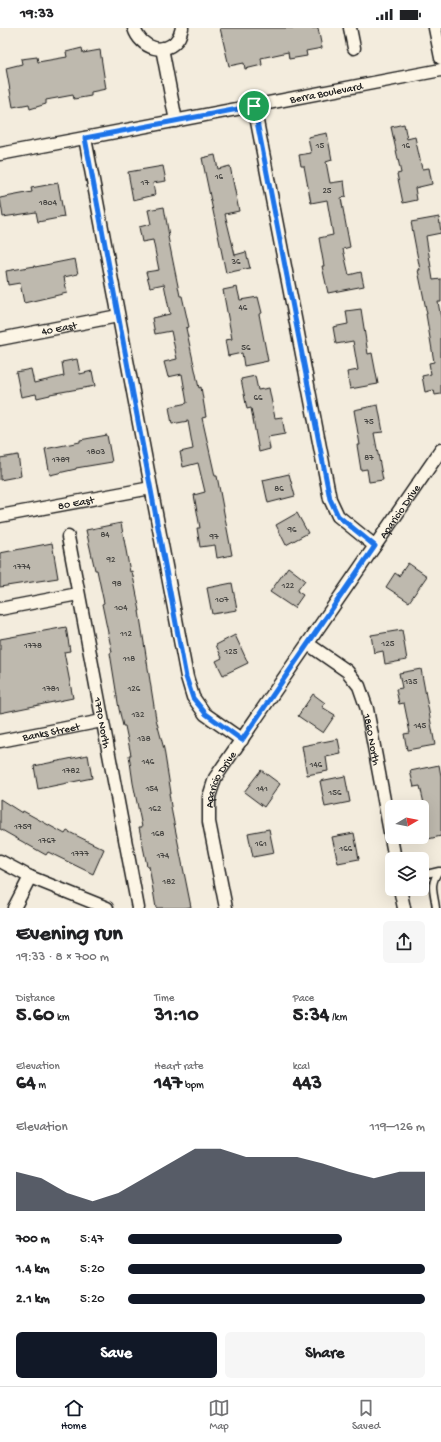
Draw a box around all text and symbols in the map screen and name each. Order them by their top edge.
text: 19:33 [20,5,54,23]
street label: Berra Boulevard [288,81,365,107]
pin [237,89,271,123]
icon: arrive [243,95,265,117]
house number: 15 [315,141,324,152]
house number: 16 [401,141,411,152]
house number: 16 [214,172,224,183]
house number: 17 [140,178,149,189]
house number: 25 [322,186,332,197]
house number: 1804 [38,198,58,209]
house number: 36 [230,257,241,268]
house number: 46 [239,303,248,314]
street label: 40 East [41,320,79,339]
house number: 56 [241,343,251,354]
house number: 66 [253,393,263,404]
house number: 75 [363,417,374,428]
house number: 1803 [86,447,105,458]
house number: 87 [364,453,374,464]
house number: 1789 [51,455,70,466]
street label: Aparicio Drive [378,482,424,541]
house number: 86 [274,484,284,495]
street label: 80 East [57,494,97,513]
house number: 96 [286,525,297,536]
house number: 84 [100,530,110,541]
house number: 97 [208,532,219,543]
house number: 92 [106,555,116,566]
house number: 1774 [12,562,31,573]
house number: 98 [111,579,122,590]
house number: 122 [281,581,295,592]
house number: 107 [214,595,229,606]
house number: 104 [113,603,128,614]
house number: 112 [119,629,132,640]
house number: 125 [381,639,395,650]
house number: 1778 [23,641,42,652]
house number: 125 [224,647,238,658]
house number: 118 [122,654,135,665]
house number: 135 [403,677,418,688]
house number: 1781 [42,684,60,695]
house number: 126 [127,684,141,695]
street label: 1790 North [90,696,112,750]
house number: 132 [131,710,145,721]
street label: 1860 North [360,712,381,767]
street label: Banks Street [21,721,82,745]
house number: 145 [413,721,427,732]
house number: 138 [136,734,151,745]
street label: Aparicio Drive [205,749,240,808]
house number: 146 [141,757,155,768]
house number: 146 [309,760,323,771]
house number: 1782 [61,766,80,777]
house number: 154 [145,784,159,795]
house number: 141 [255,784,268,795]
house number: 156 [328,788,342,799]
north arrow [385,800,429,844]
map controls [385,800,429,896]
house number: 162 [148,804,162,815]
house number: 1759 [13,822,32,833]
house number: 168 [150,829,165,840]
house number: 1767 [37,836,56,847]
house number: 161 [254,839,267,850]
house number: 166 [339,844,353,855]
house number: 1777 [70,849,89,860]
house number: 174 [156,851,170,862]
button: layers [385,852,429,896]
house number: 182 [162,877,176,888]
button: share [383,921,425,963]
text: Evening run [16,922,123,948]
text: 19:33 · 8 × 700 m [16,950,109,965]
text: Distance [16,993,55,1005]
text: Time [154,993,174,1005]
text: Pace [293,993,314,1005]
text: 5.60 [16,1005,54,1028]
text: 31:10 [154,1005,199,1028]
text: 5:34 [293,1005,329,1028]
text: km [54,1012,70,1024]
text: /km [329,1012,347,1024]
text: Elevation [16,1061,60,1073]
text: Heart rate [154,1061,204,1073]
text: kcal [293,1061,310,1073]
text: 64 [16,1073,36,1096]
text: 147 [154,1073,182,1096]
text: 443 [293,1073,322,1096]
text: m [36,1080,46,1092]
text: bpm [182,1080,204,1092]
text: Elevation [16,1120,68,1135]
text: 119–126 m [370,1120,425,1135]
text: 700 m [16,1232,50,1247]
text: 5:47 [80,1232,104,1247]
text: 1.4 km [16,1262,50,1277]
text: 5:20 [80,1262,105,1277]
text: 2.1 km [16,1292,50,1307]
text: 5:20 [80,1292,105,1307]
button: Save [16,1332,217,1378]
button: Share [225,1332,425,1378]
tab: Home [61,1397,86,1433]
tab: Map [208,1397,230,1433]
tab: Saved [352,1397,380,1433]

